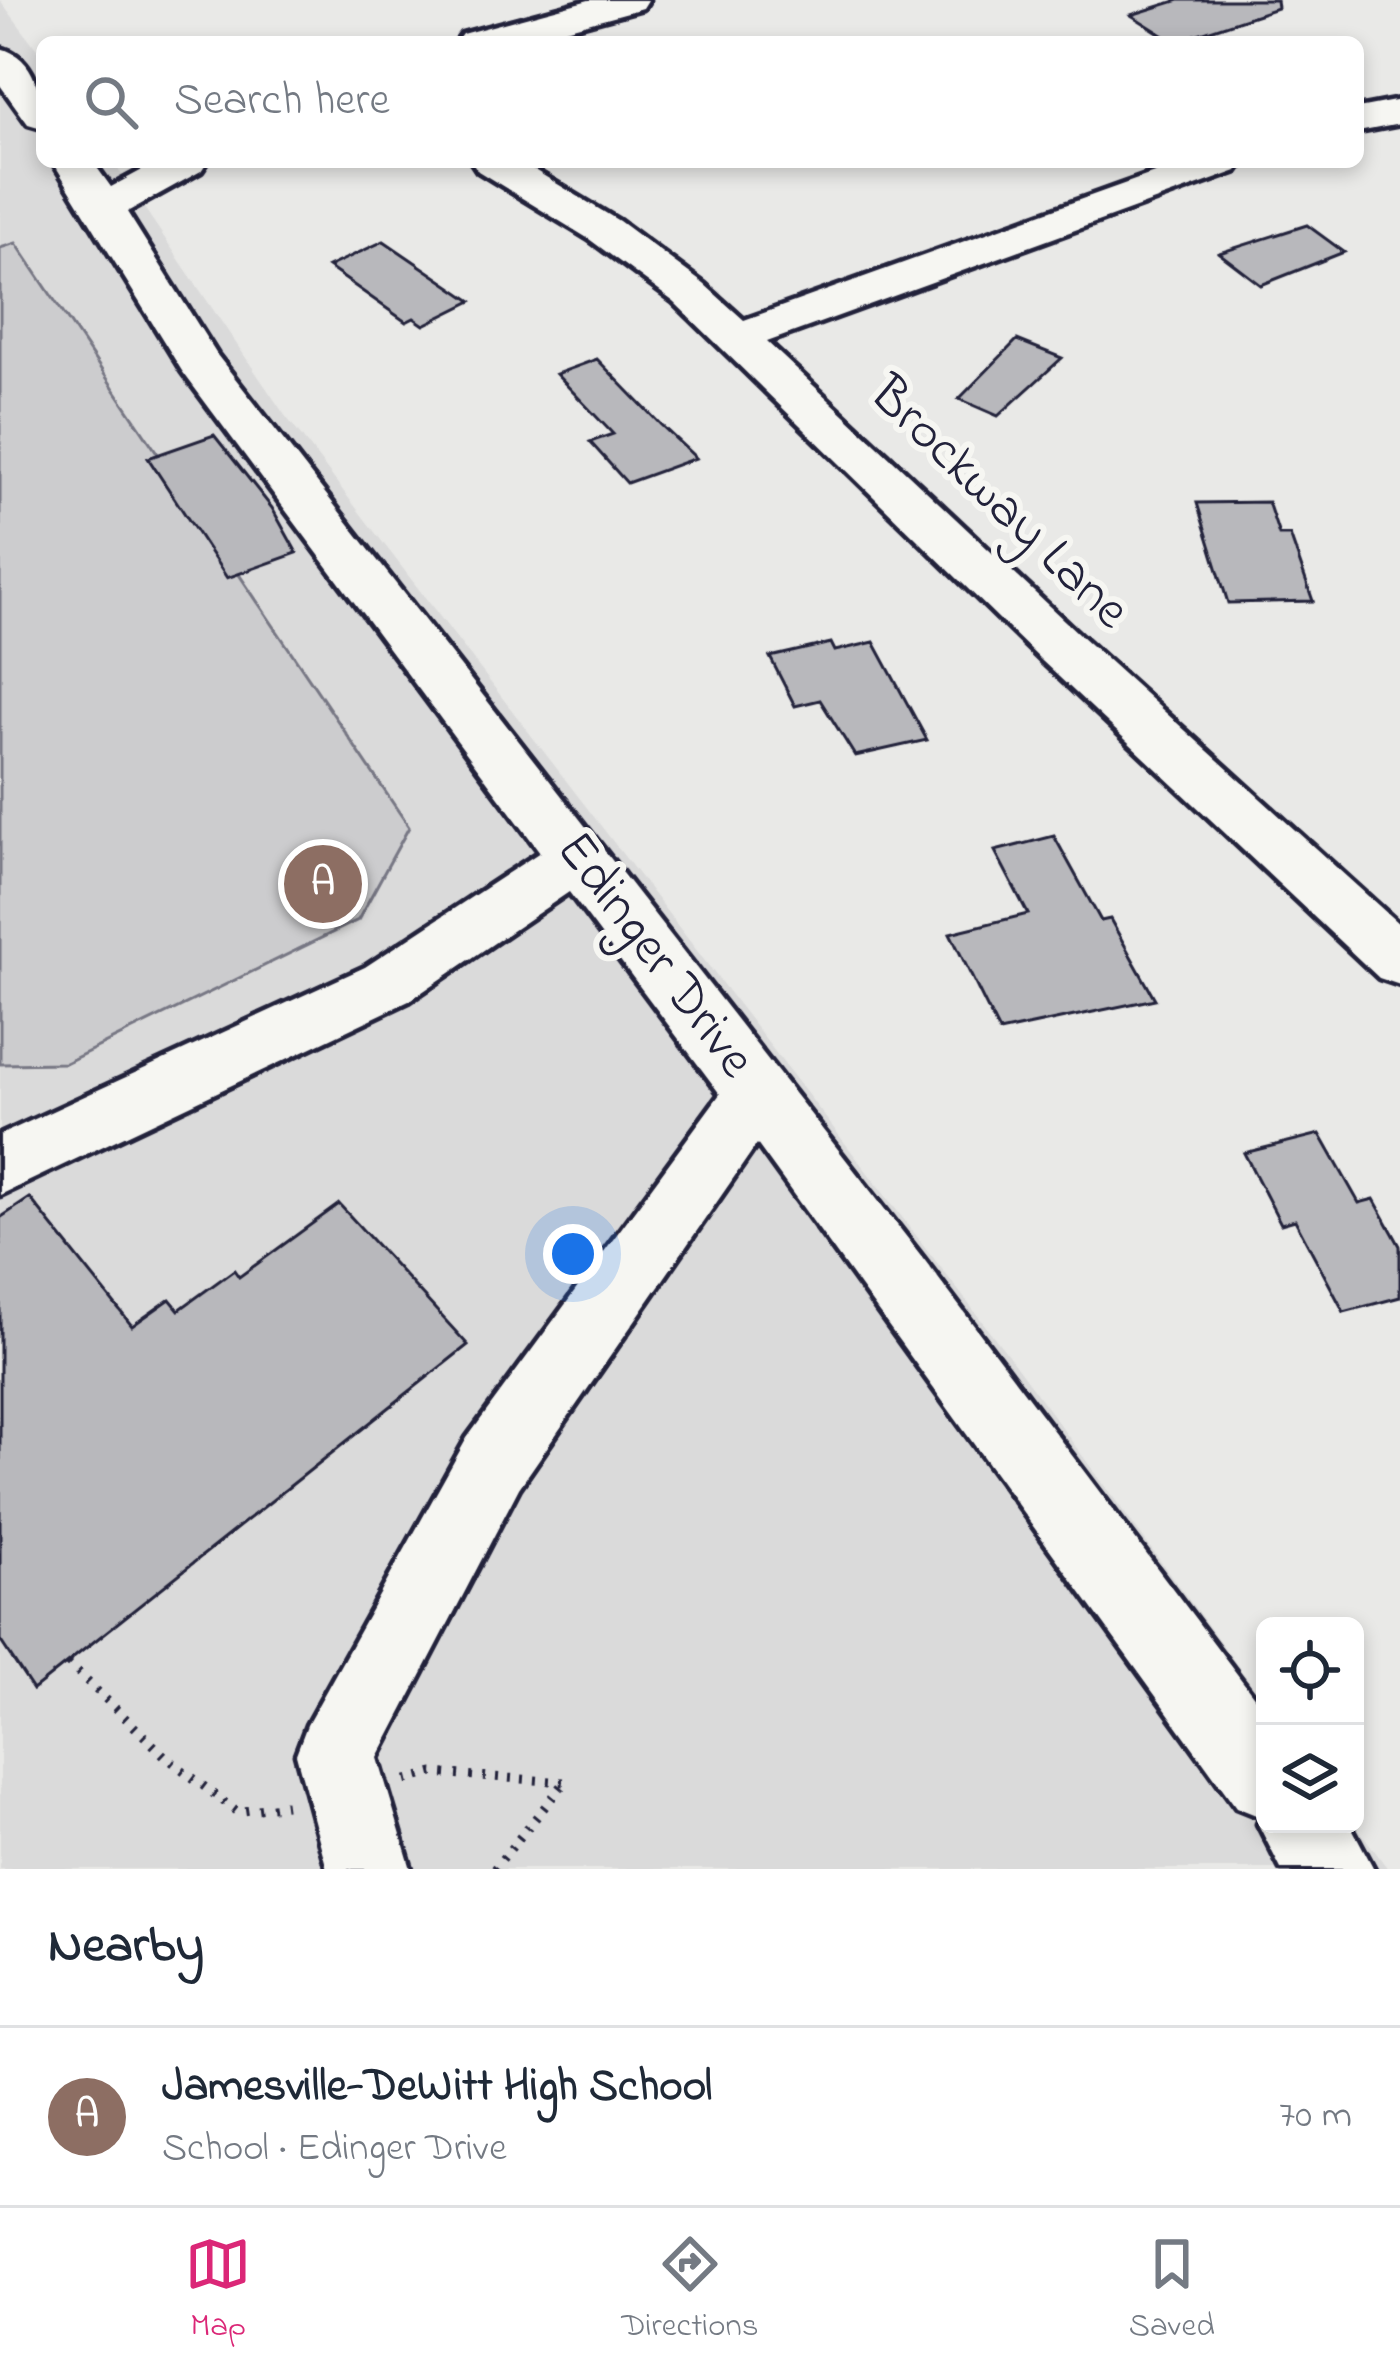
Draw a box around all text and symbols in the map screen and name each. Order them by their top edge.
search box [36,36,1364,168]
icon: search [78,69,144,135]
text: Search here [174,69,390,135]
street label: Brockway Lane [848,358,1147,650]
street label: Edinger Drive [535,816,773,1097]
pin: A [284,839,362,929]
your location [543,1224,603,1284]
map controls [1256,1617,1364,1833]
button: locate [1256,1617,1364,1725]
button: layers [1256,1725,1364,1833]
text: Nearby [48,1910,204,1985]
text: Jamesville-DeWitt High School [162,2055,712,2121]
text: A [75,2088,99,2145]
text: 70 m [1279,2088,1352,2145]
text: School · Edinger Drive [162,2121,507,2178]
tab: Map [185,2231,251,2351]
tab: Directions [621,2231,758,2351]
tab: Saved [1129,2231,1215,2351]

